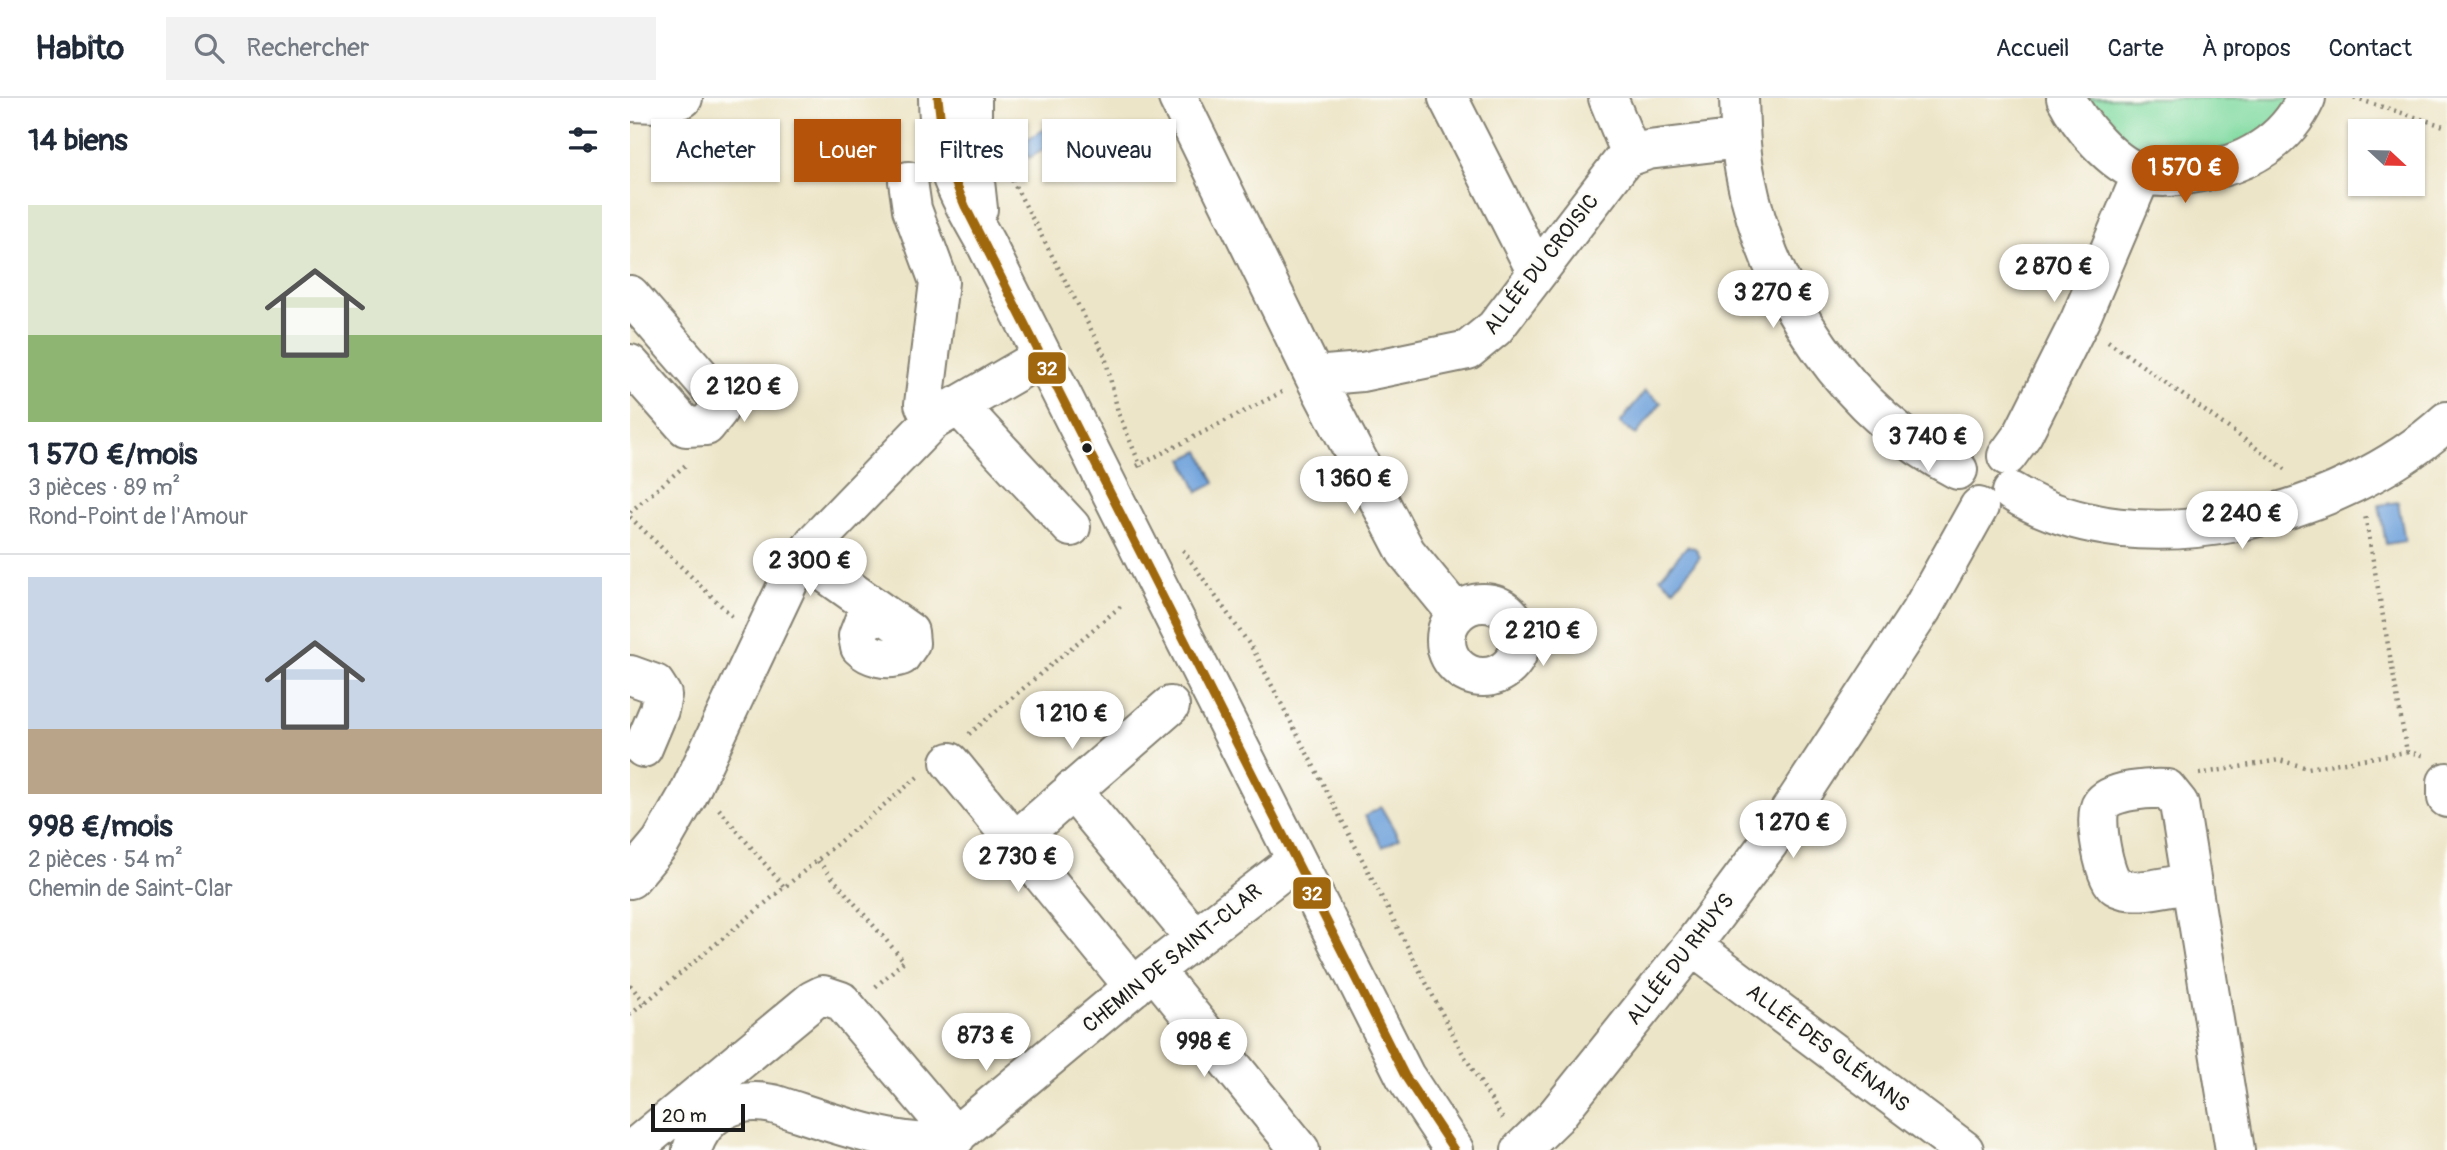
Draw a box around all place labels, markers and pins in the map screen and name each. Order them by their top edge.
pin: 1 570 € [2120,146,2250,205]
pin: 2 870 € [1989,244,2119,304]
pin: 3 270 € [1708,271,1838,330]
pin: 2 120 € [679,364,809,424]
pin: 3 740 € [1863,414,1993,474]
unlabelled marker [1080,441,1094,455]
pin: 1 360 € [1289,456,1419,516]
pin: 2 240 € [2177,491,2307,551]
pin: 2 300 € [745,538,875,598]
pin: 2 210 € [1478,608,1608,668]
pin: 1 210 € [1007,692,1137,751]
pin: 1 270 € [1728,800,1858,860]
pin: 2 730 € [953,834,1083,894]
pin: 873 € [937,1014,1035,1073]
pin: 998 € [1155,1020,1253,1079]

